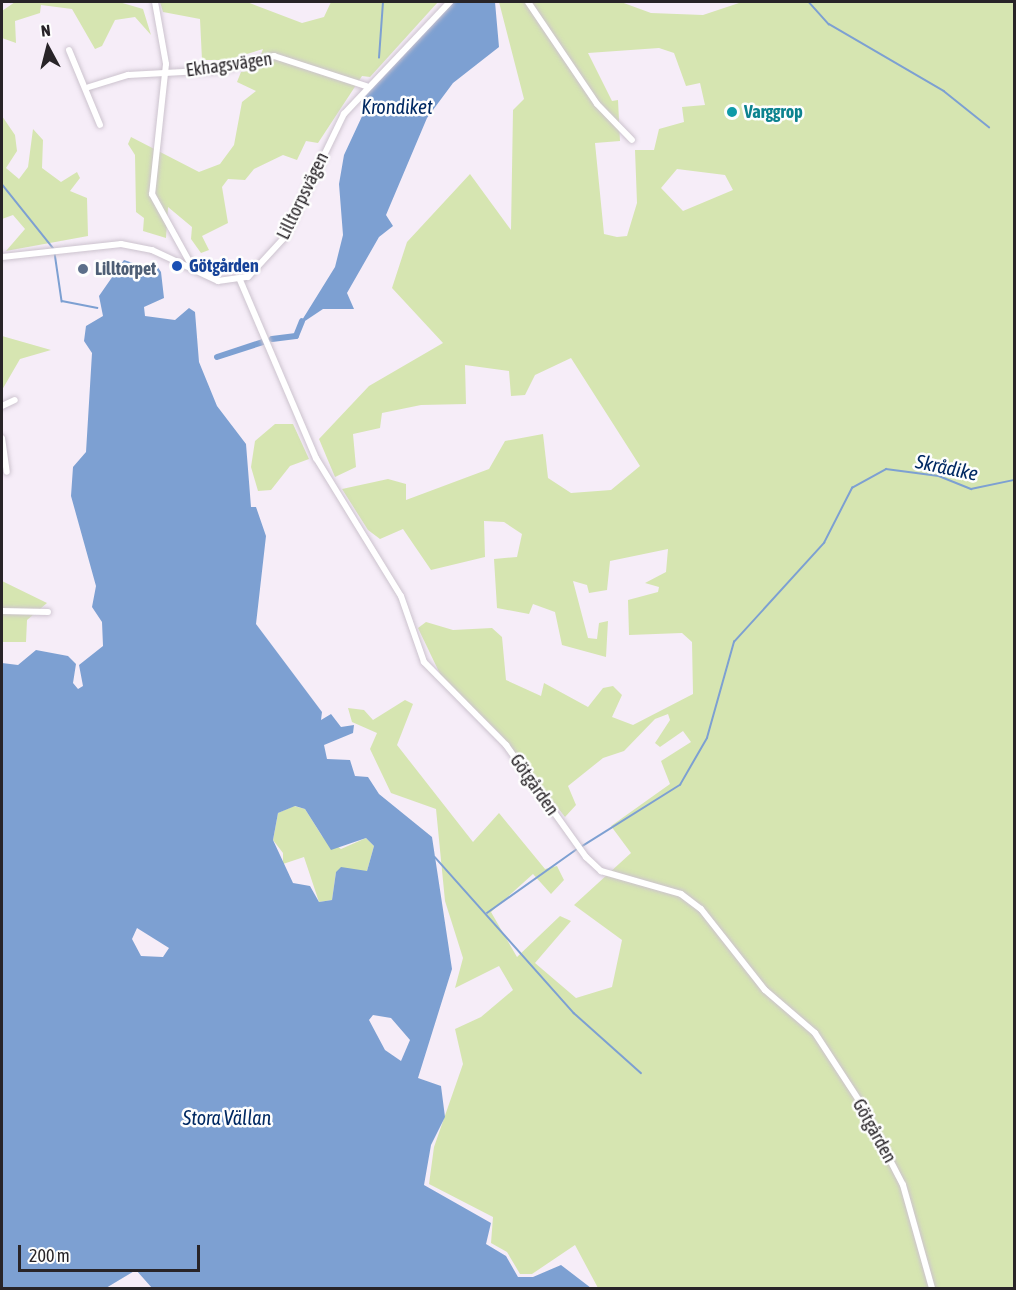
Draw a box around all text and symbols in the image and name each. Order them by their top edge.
north arrow [18,18,78,78]
text: N [40,21,52,40]
street label: Ekhagsvägen [185,48,273,82]
water label: Krondiket [361,94,433,118]
place label: Varggrop [744,101,803,123]
marker: Varggrop [725,105,739,119]
street label: Lilltorpsvägen [273,149,333,243]
place label: Götgården [189,255,259,277]
place label: Lilltorpet [95,258,156,280]
marker: Götgården [170,259,184,273]
marker: Lilltorpet [76,262,90,276]
water label: Skrådike [914,449,980,485]
street label: Götgården [505,750,563,820]
street label: Götgården [848,1095,900,1167]
water label: Stora Vällan [183,1105,271,1129]
scale bar [21,1233,202,1271]
text: 200 m [29,1245,70,1266]

